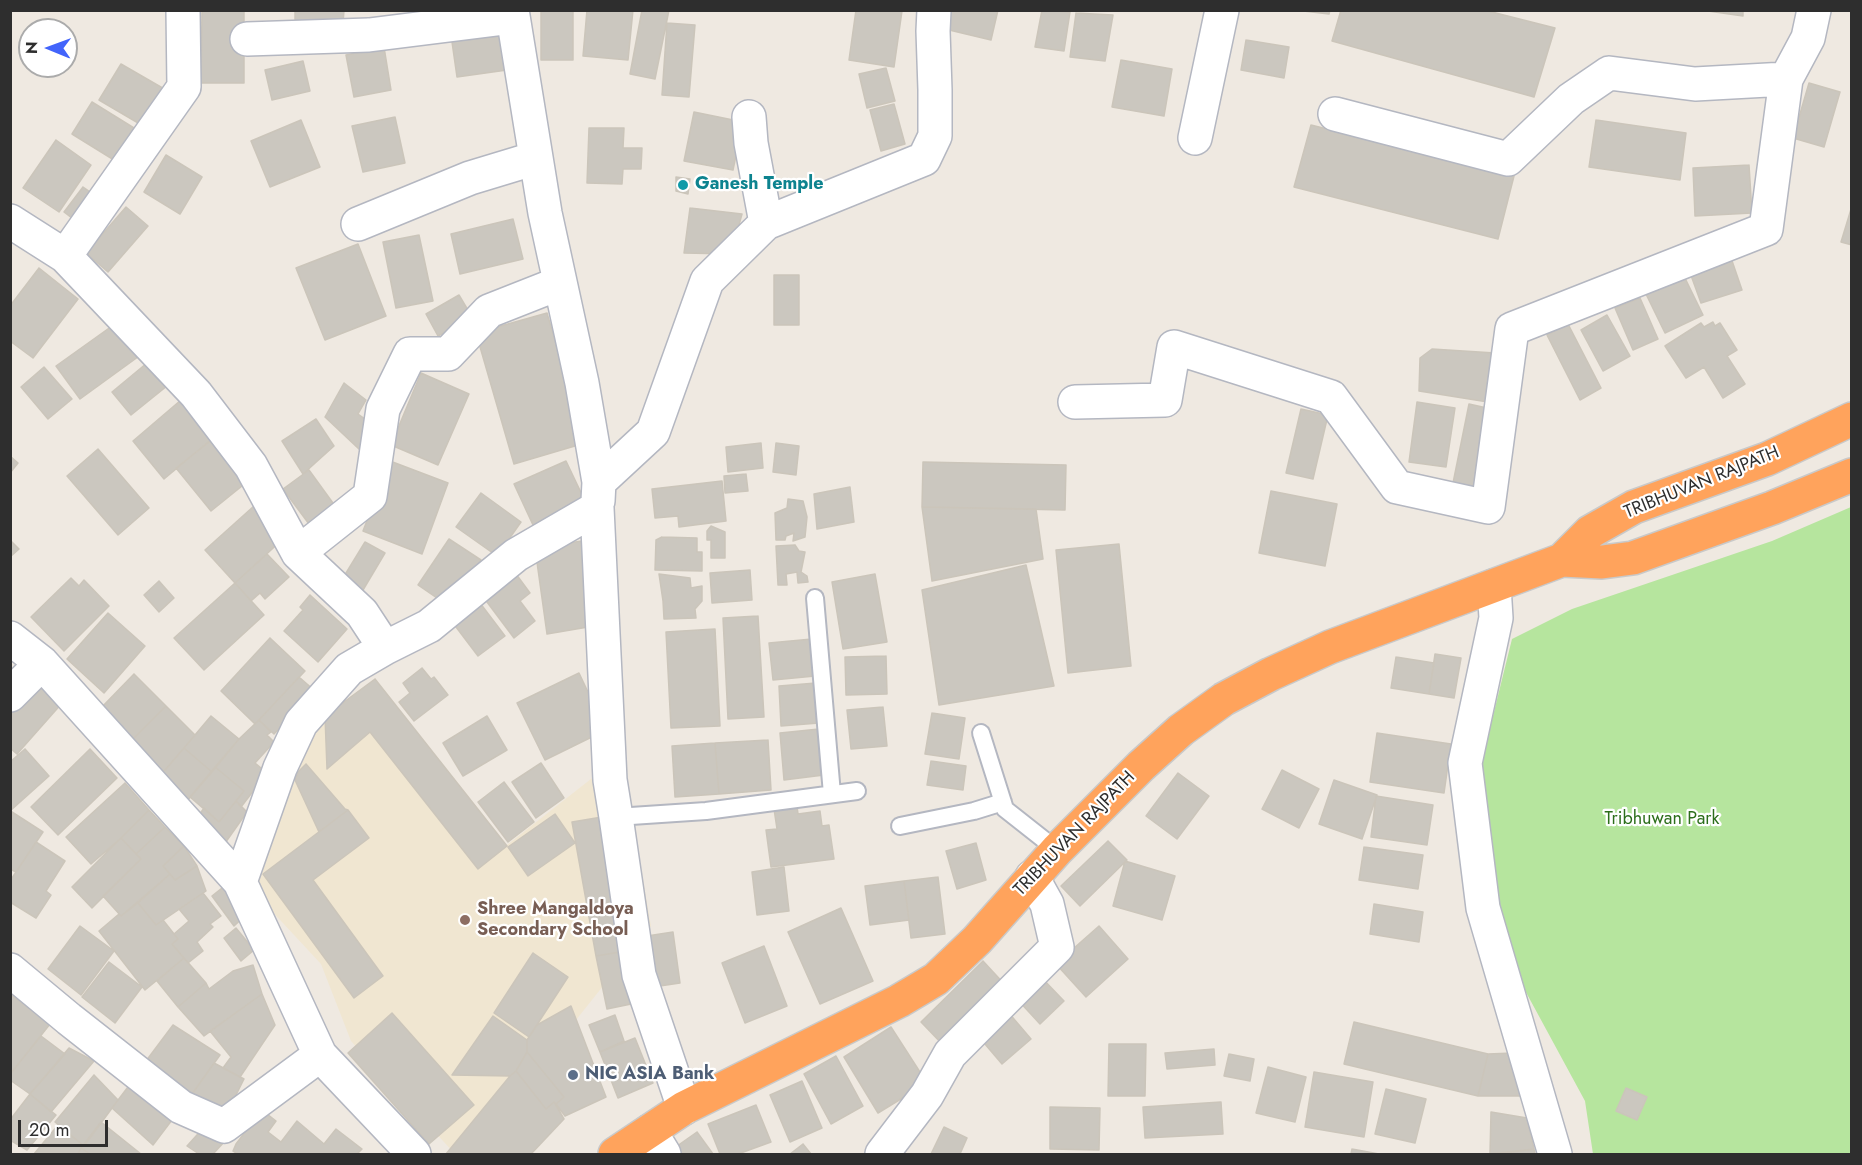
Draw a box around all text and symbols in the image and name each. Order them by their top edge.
north arrow [18,18,78,78]
text: N [20,41,43,54]
place label: Ganesh Temple [695,174,824,196]
marker: Ganesh Temple [676,178,690,192]
street label: TRIBHUVAN RAJPATH [1621,442,1783,524]
street label: TRIBHUVAN RAJPATH [1010,767,1140,901]
park label: Tribhuwan Park [1605,809,1719,831]
place label: Shree Mangaldoya Secondary School [477,899,634,942]
marker: Shree Mangaldoya Secondary School [458,913,472,927]
place label: NIC ASIA Bank [585,1064,714,1086]
marker: NIC ASIA Bank [566,1068,580,1082]
scale bar [21,1108,111,1146]
text: 20 m [29,1117,69,1143]

